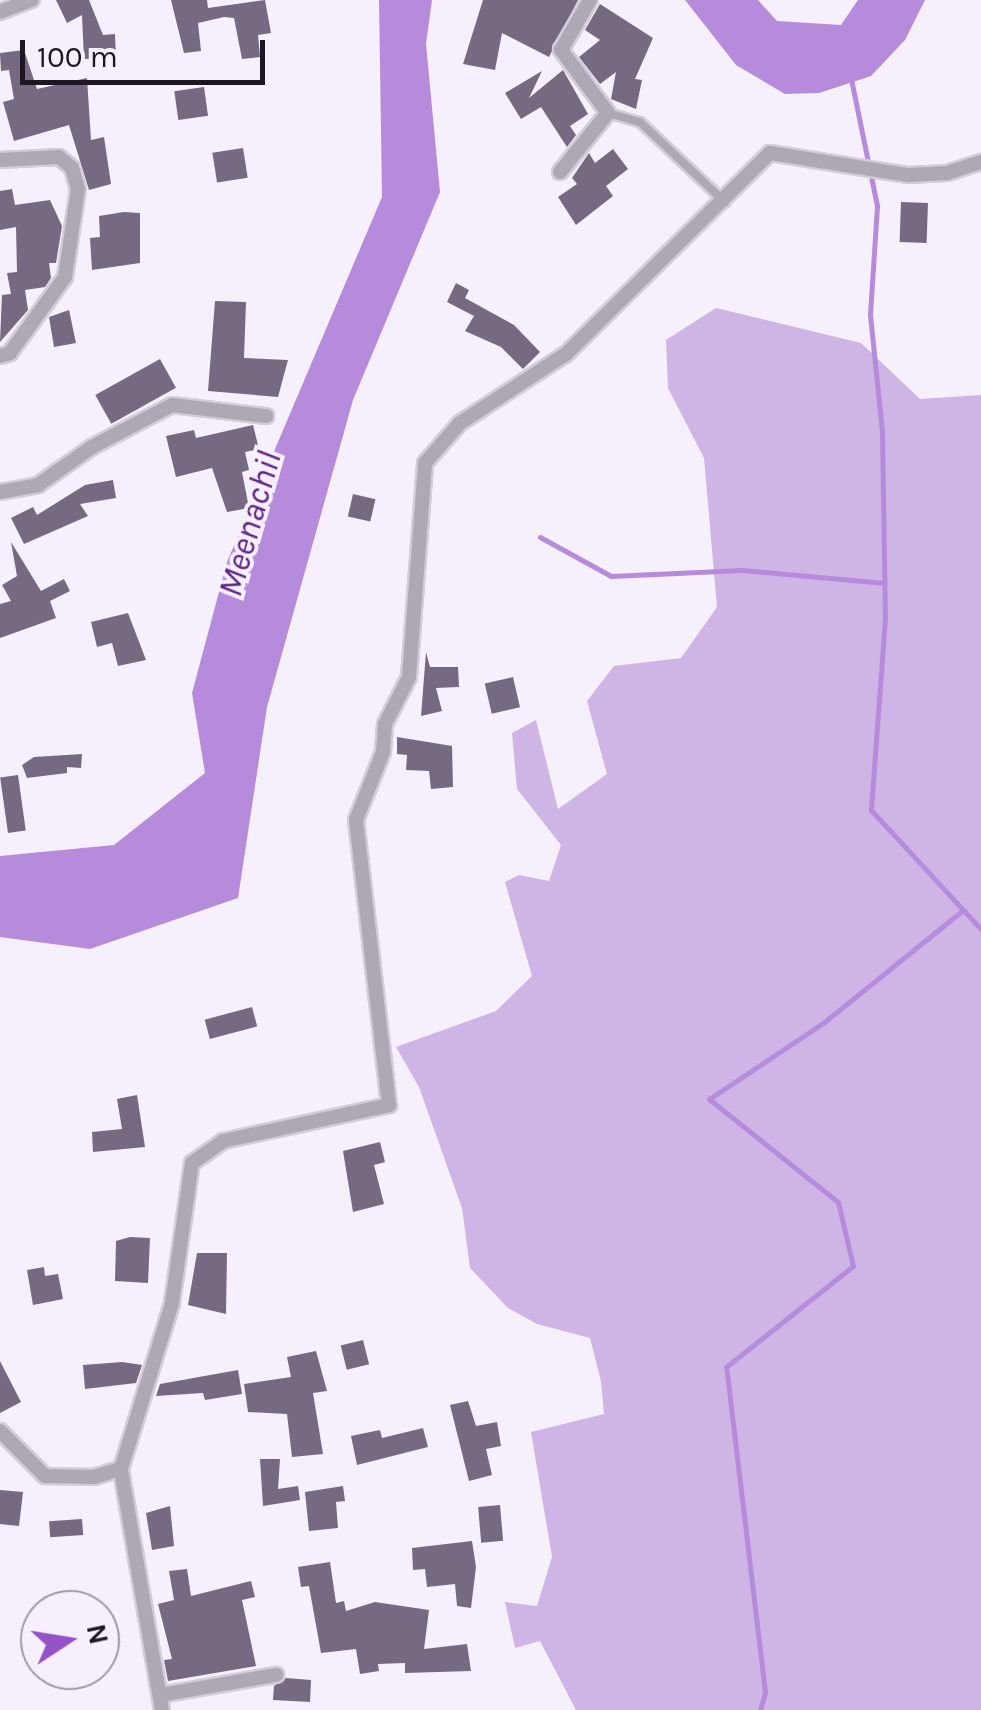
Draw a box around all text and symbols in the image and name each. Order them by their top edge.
scale bar [25,20,270,82]
text: 100 m [37,39,118,75]
water label: Meenachil [209,446,291,602]
north arrow [20,1590,120,1690]
text: N [80,1621,116,1647]

